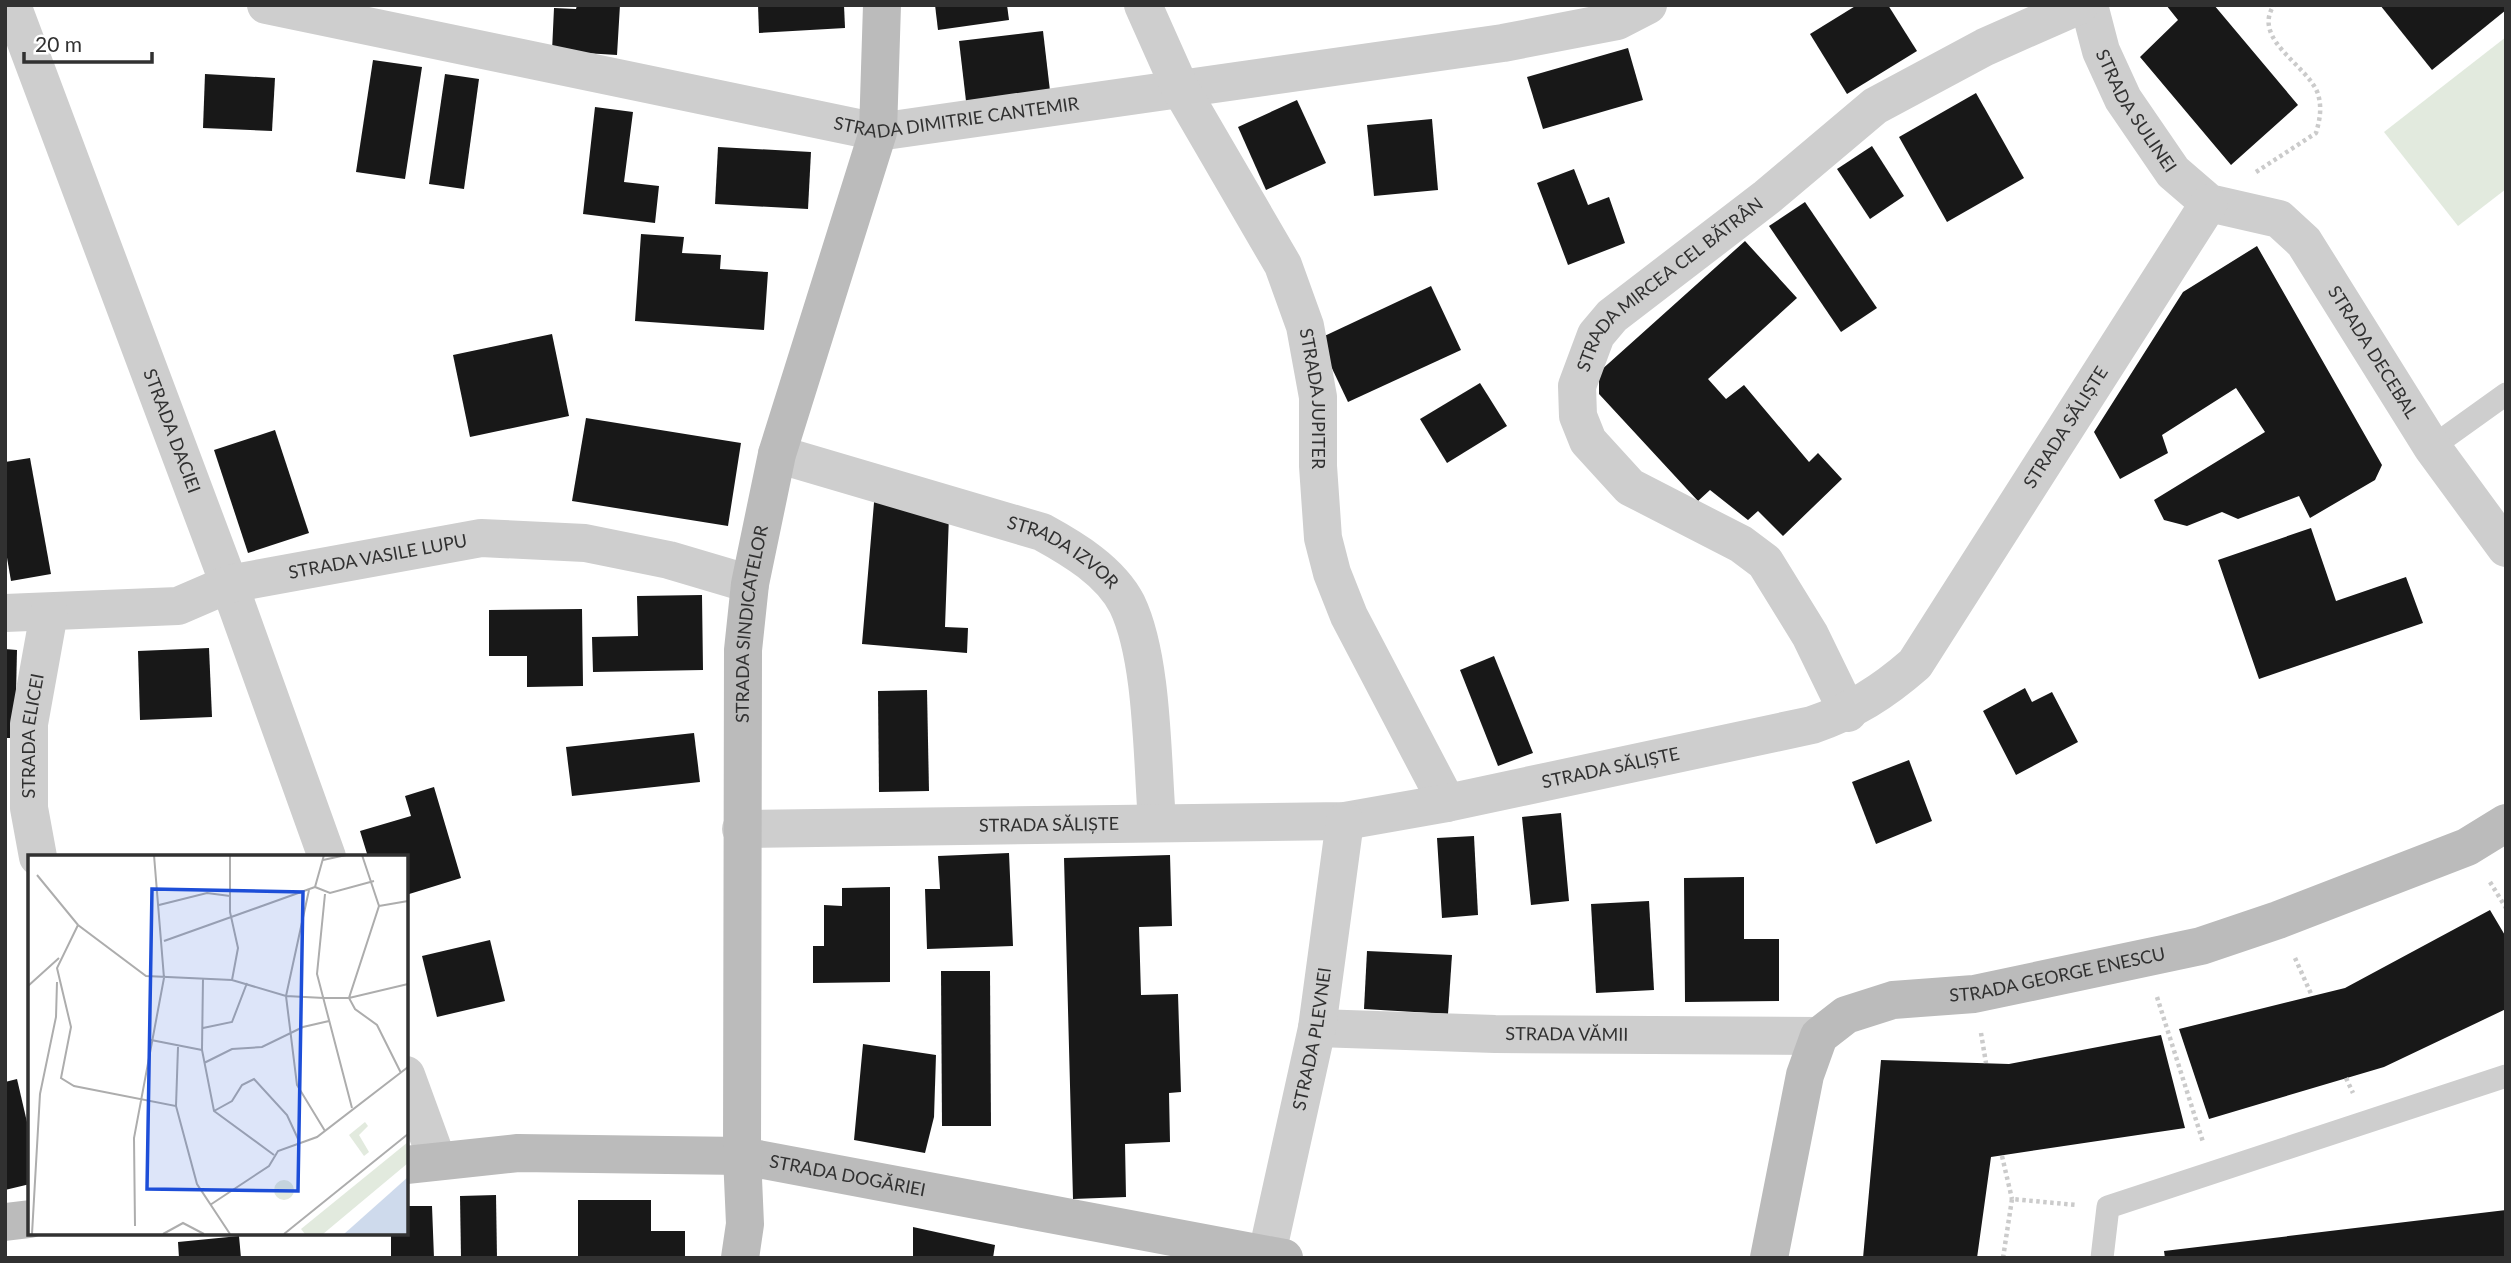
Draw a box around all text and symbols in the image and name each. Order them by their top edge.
scale bar [24,21,152,65]
text: 20 m [35,31,82,56]
street label: STRADA SULINEI [2092,46,2182,176]
street label: STRADA DIMITRIE CANTEMIR [832,91,1081,142]
street label: STRADA MIRCEA CEL BĂTRÂN [1571,192,1767,375]
street label: STRADA DECEBAL [2324,281,2423,422]
street label: STRADA JUPITER [1296,326,1330,470]
street label: STRADA SĂLIȘTE [2018,362,2112,492]
street label: STRADA DACIEI [139,365,206,496]
street label: STRADA IZVOR [1005,510,1124,593]
street label: STRADA SINDICATELOR [731,522,772,723]
street label: STRADA VASILE LUPU [286,529,469,583]
street label: STRADA ELICEI [17,672,48,799]
street label: STRADA SĂLIȘTE [1540,742,1681,792]
street label: STRADA SĂLIȘTE [979,812,1119,836]
inset map [28,855,408,1235]
street label: STRADA GEORGE ENESCU [1948,942,2167,1006]
street label: STRADA PLEVNEI [1287,966,1335,1112]
street label: STRADA VĂMII [1505,1022,1628,1045]
street label: STRADA DOGĂRIEI [768,1149,928,1200]

